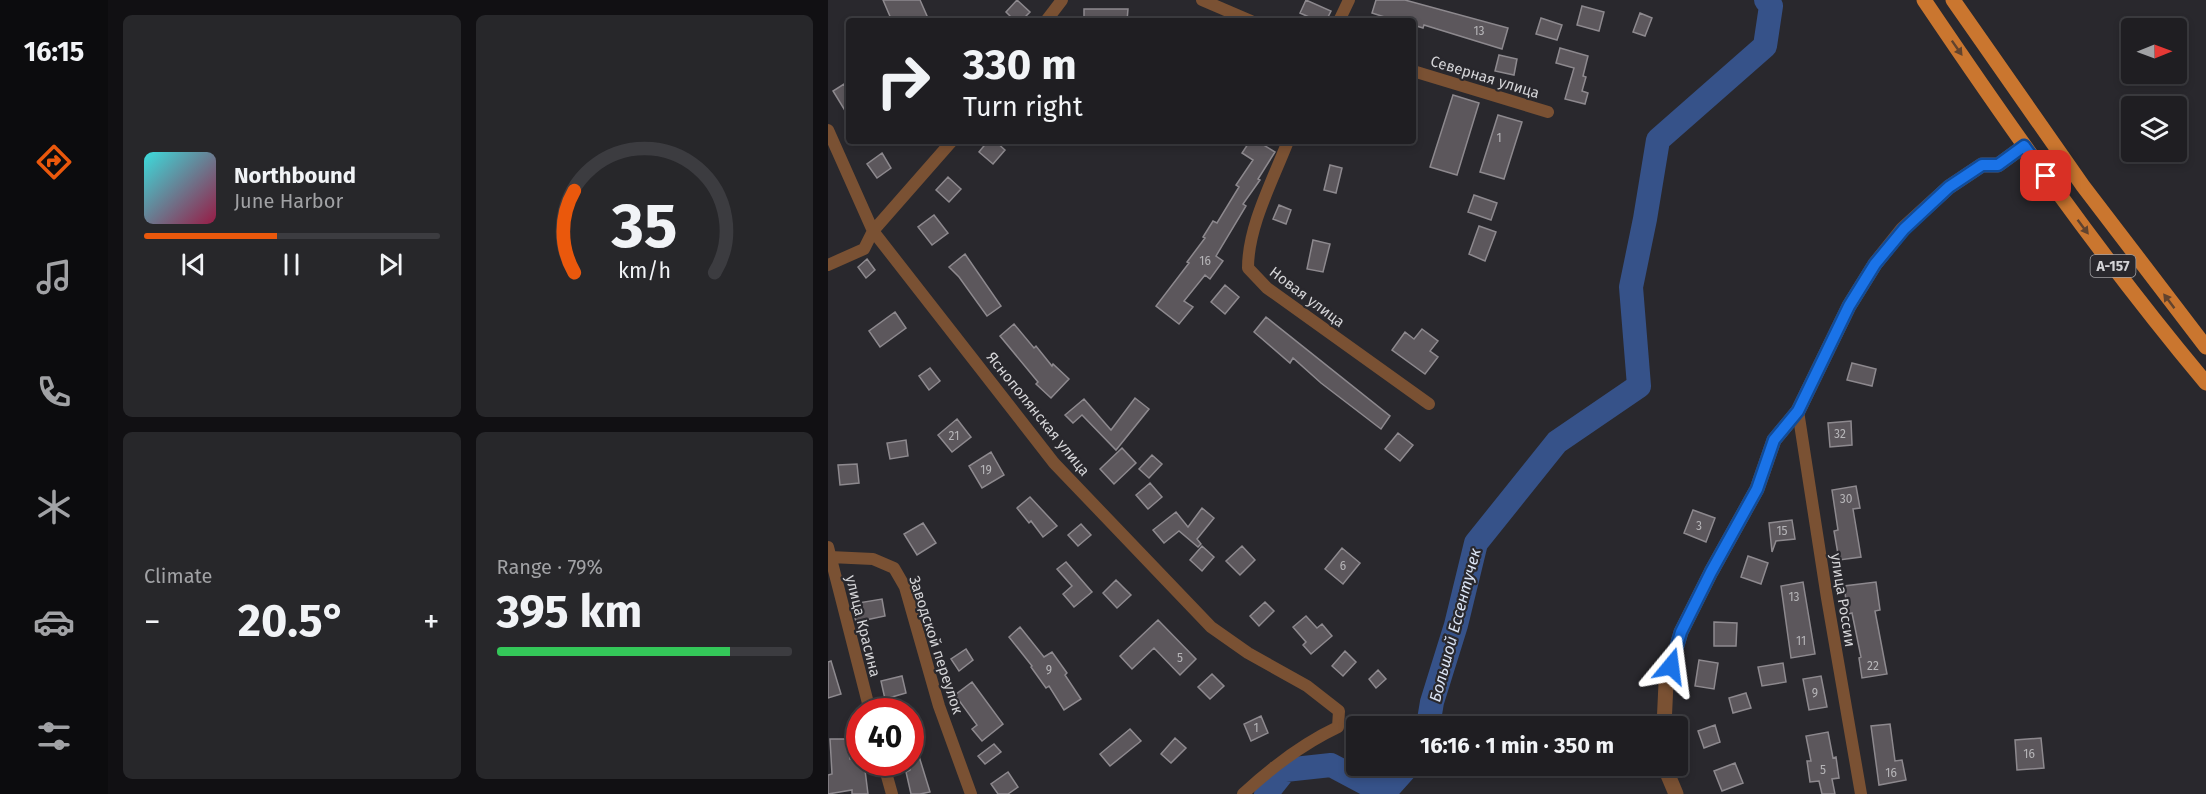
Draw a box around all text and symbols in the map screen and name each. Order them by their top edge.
north arrow [2121,18,2187,84]
map controls [2121,18,2187,162]
house number: 13 [1473,24,1485,38]
text: 16:15 [24,36,84,68]
text: 330 m [963,40,1077,90]
one-way arrow [1951,40,1963,56]
icon: right [864,42,942,120]
street label: Северная улица [1428,52,1542,102]
text: Turn right [963,91,1083,123]
button: layers [2121,96,2187,162]
house number: 1 [1496,131,1502,145]
icon: directions [33,141,75,183]
pin [2020,150,2071,201]
icon: arrive [2029,159,2062,192]
text: Northbound [234,162,356,189]
text: June Harbor [234,189,343,213]
text: 35 [610,189,677,264]
one-way arrow [2077,220,2089,235]
icon: previous [177,248,210,281]
icon: pause [275,248,308,281]
icon: next [374,248,407,281]
house number: 16 [1199,254,1211,268]
road number: А-157 [2090,255,2136,277]
icon: music [33,256,75,298]
text: km/h [618,259,671,285]
street label: Новая улица [1266,263,1348,331]
one-way arrow [2164,294,2176,309]
street label: Яснополянская улица [983,348,1093,480]
icon: phone [33,371,75,413]
house number: 32 [1834,427,1846,441]
house number: 21 [949,429,959,443]
house number: 19 [980,463,992,477]
icon: climate [33,486,75,528]
house number: 30 [1840,492,1853,506]
house number: 3 [1696,519,1702,533]
house number: 15 [1776,524,1788,538]
water label: Большой Ессентучек [1425,545,1485,704]
street label: улица России [1827,552,1859,648]
text: Range · 79% [497,555,603,579]
house number: 6 [1340,559,1346,573]
text: Climate [144,564,212,588]
street label: улица Красина [842,573,884,679]
street label: Заводской переулок [905,574,967,717]
text: 395 km [497,585,642,639]
house number: 13 [1788,590,1800,604]
text: 20.5° [238,594,346,648]
icon: car [33,601,75,643]
text: − [144,602,161,642]
text: + [423,602,440,642]
position arrow [1639,634,1703,698]
house number: 11 [1796,634,1806,648]
house number: 5 [1177,651,1183,665]
house number: 22 [1867,659,1879,673]
house number: 9 [1046,663,1052,677]
house number: 9 [1812,686,1818,700]
speed limit sign: 40 [846,698,924,776]
icon: filters [33,715,75,757]
house number: 1 [1253,721,1259,735]
text: 16:16 · 1 min · 350 m [1420,732,1614,759]
house number: 16 [2023,747,2035,761]
house number: 5 [1820,763,1826,777]
house number: 16 [1885,766,1897,780]

